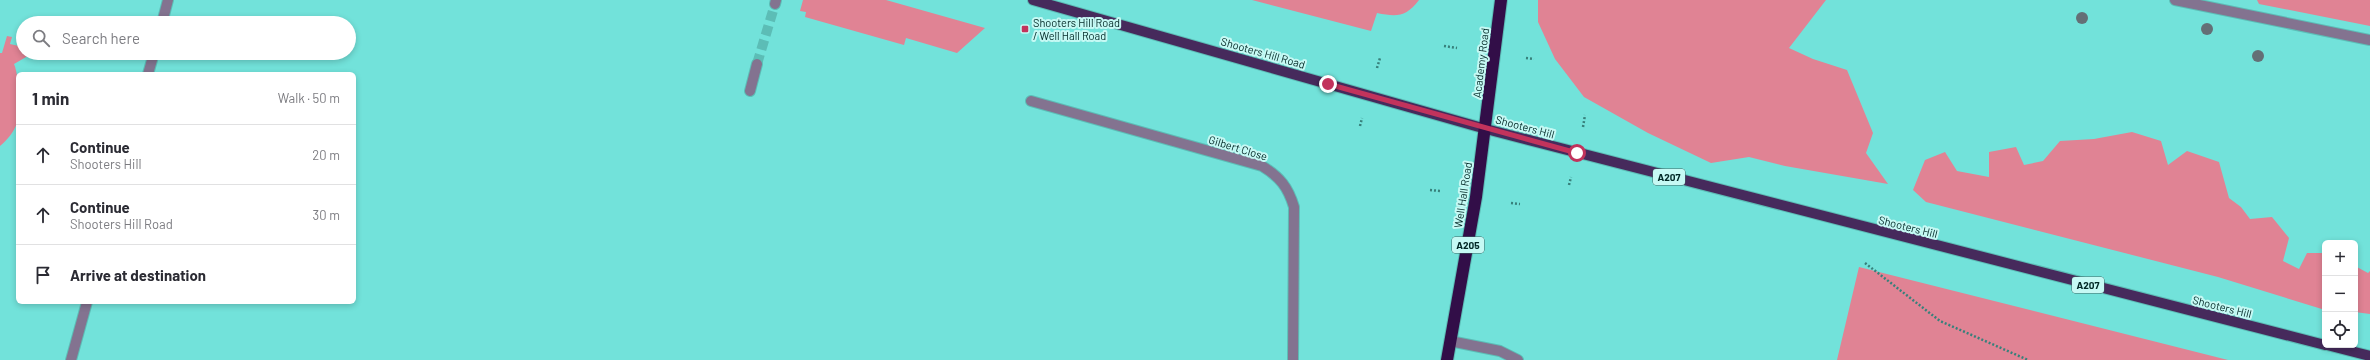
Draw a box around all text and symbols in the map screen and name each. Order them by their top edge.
search box [16,16,356,60]
place label: Shooters Hill Road / Well Hall Road [1033,16,1120,42]
marker: Shooters Hill Road / Well Hall Road [1020,24,1030,34]
icon: search [30,27,52,49]
street label: Academy Road [1470,27,1491,99]
text: Search here [62,29,140,47]
street label: Shooters Hill Road [1220,34,1307,71]
route end [1319,75,1337,93]
text: 1 min [32,88,69,108]
text: Walk · 50 m [278,90,340,106]
street label: Shooters Hill [1494,112,1556,141]
street label: Gilbert Close [1207,132,1269,163]
text: Continue [70,138,130,156]
icon: ahead [32,144,54,166]
route start [1568,144,1586,162]
text: 20 m [312,147,340,163]
text: Shooters Hill [70,156,141,172]
street label: Well Hall Road [1451,161,1474,229]
road number: A207 [1653,169,1685,185]
text: Continue [70,198,130,216]
icon: ahead [32,204,54,226]
text: 30 m [313,207,340,223]
street label: Shooters Hill [1877,213,1939,240]
text: Shooters Hill Road [70,216,173,232]
road number: A205 [1452,237,1484,253]
map controls [2322,240,2358,348]
button: + [2322,240,2358,276]
icon: arrive [32,264,54,286]
text: Arrive at destination [70,266,206,284]
button: − [2322,276,2358,312]
road number: A207 [2072,277,2104,293]
street label: Shooters Hill [2191,293,2253,320]
button: locate [2322,312,2358,348]

